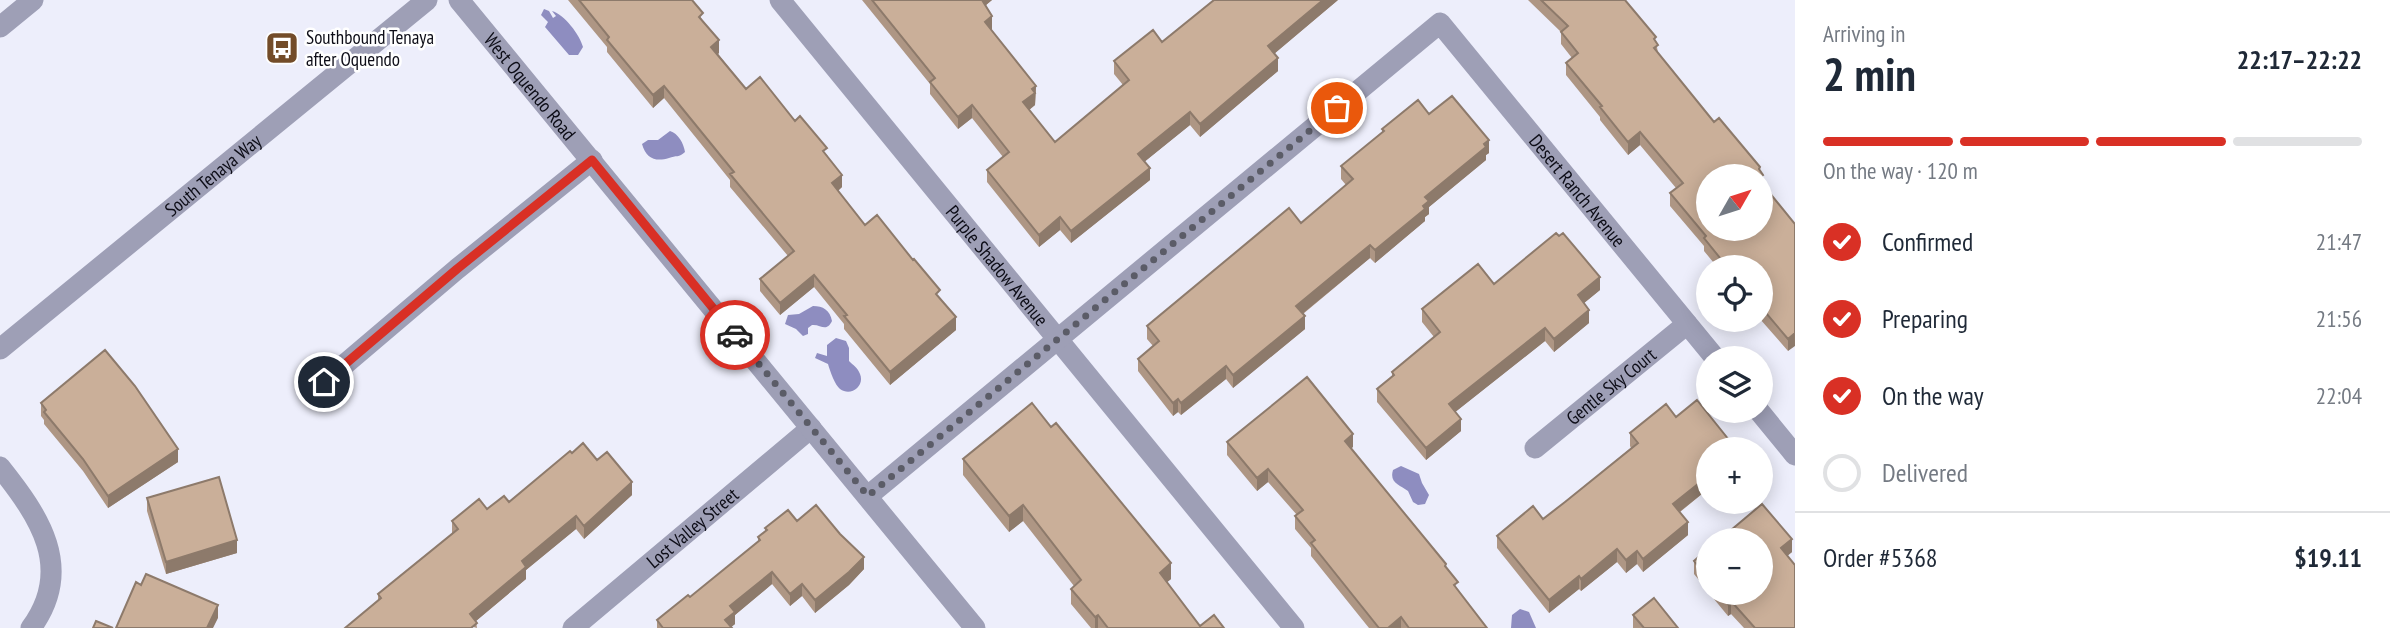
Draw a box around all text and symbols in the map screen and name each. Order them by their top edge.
text: Arriving in [1823,19,1905,48]
place label: Southbound Tenaya after Oquendo [306,25,434,71]
street label: West Oquendo Road [479,28,581,145]
bus stop icon: Southbound Tenaya after Oquendo [263,29,301,67]
text: 22:17–22:22 [2237,43,2362,76]
text: 2 min [1823,44,1916,104]
pin [1307,78,1367,138]
icon: bag [1318,89,1356,127]
street label: South Tenaya Way [160,128,267,221]
street label: Desert Ranch Avenue [1524,129,1631,252]
text: On the way · 120 m [1823,156,1978,185]
north arrow [1696,164,1773,242]
map controls [1696,164,1773,605]
street label: Purple Shadow Avenue [941,200,1054,331]
icon: check [1823,223,1861,261]
text: Confirmed [1882,225,1973,258]
text: 21:47 [2316,227,2362,256]
button: locate [1696,255,1773,332]
courier [700,300,770,370]
icon: check [1823,300,1861,338]
text: Preparing [1882,302,1968,335]
text: 21:56 [2316,304,2362,333]
icon: car [716,316,754,354]
street label: Gentle Sky Court [1561,342,1661,430]
button: layers [1696,346,1773,423]
pin [294,352,354,412]
icon: home [305,363,343,401]
icon: check [1823,377,1861,415]
text: On the way [1882,379,1984,412]
text: 22:04 [2316,381,2362,410]
button: + [1696,437,1773,514]
text: Delivered [1882,456,1968,489]
street label: Lost Valley Street [642,482,744,573]
button: − [1696,528,1773,605]
text: Order #5368 [1823,541,1938,574]
text: $19.11 [2294,541,2362,574]

